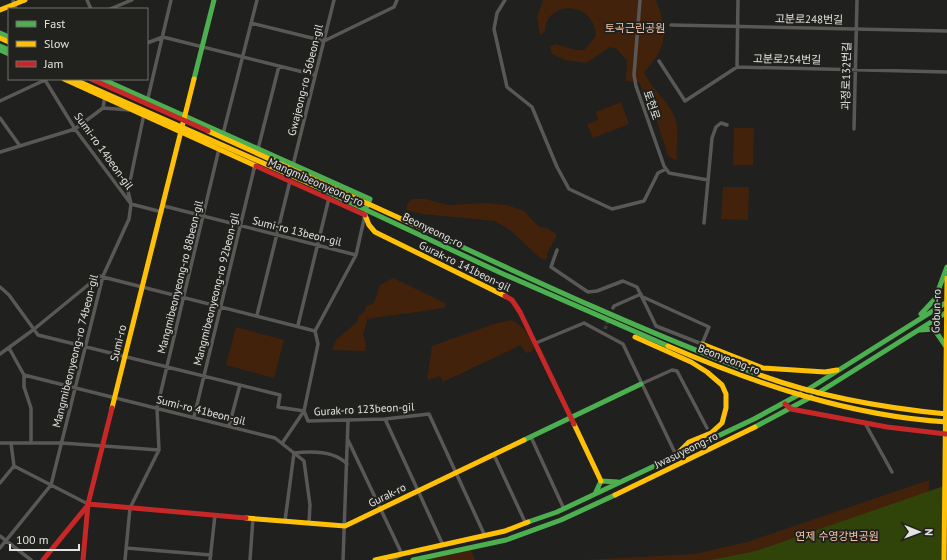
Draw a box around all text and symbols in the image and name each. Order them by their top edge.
legend [8,8,148,80]
street label: 고분로248번길 [775,11,843,27]
text: Fast [44,16,65,31]
park label: 토곡근린공원 [605,21,665,35]
street label: Gwajeong-ro 56beon-gil [284,22,326,137]
text: Slow [44,36,69,51]
street label: 과정로132번길 [838,42,854,110]
street label: 고분로254번길 [753,51,821,67]
text: Jam [43,56,63,71]
street label: 토현로 [640,88,664,122]
street label: Sumi-ro 14beon-gil [71,110,137,193]
street label: Mangmibeonyeong-ro [266,155,366,209]
street label: Mangmibeonyeong-ro 88beon-gil [154,198,206,355]
street label: Beonyeong-ro [400,209,466,251]
street label: Mangmibeonyeong-ro 92beon-gil [190,210,242,367]
street label: Sumi-ro 13beon-gil [251,213,344,249]
street label: Gurak-ro 141beon-gil [417,238,514,295]
street label: Mangmibeonyeong-ro 74beon-gil [49,272,101,429]
street label: Gobun-ro [928,289,944,333]
street label: Sumi-ro [107,323,129,363]
street label: Beonyeong-ro [696,341,762,377]
street label: Sumi-ro 41beon-gil [155,392,248,428]
street label: Gurak-ro 123beon-gil [313,399,415,419]
street label: Jwasuyeong-ro [651,429,720,472]
street label: Gurak-ro [366,480,408,510]
north arrow [899,512,939,552]
scale bar [10,526,79,552]
text: N [922,528,936,536]
park label: 연제 수영강변공원 [795,529,879,543]
text: 100 m [16,532,49,547]

